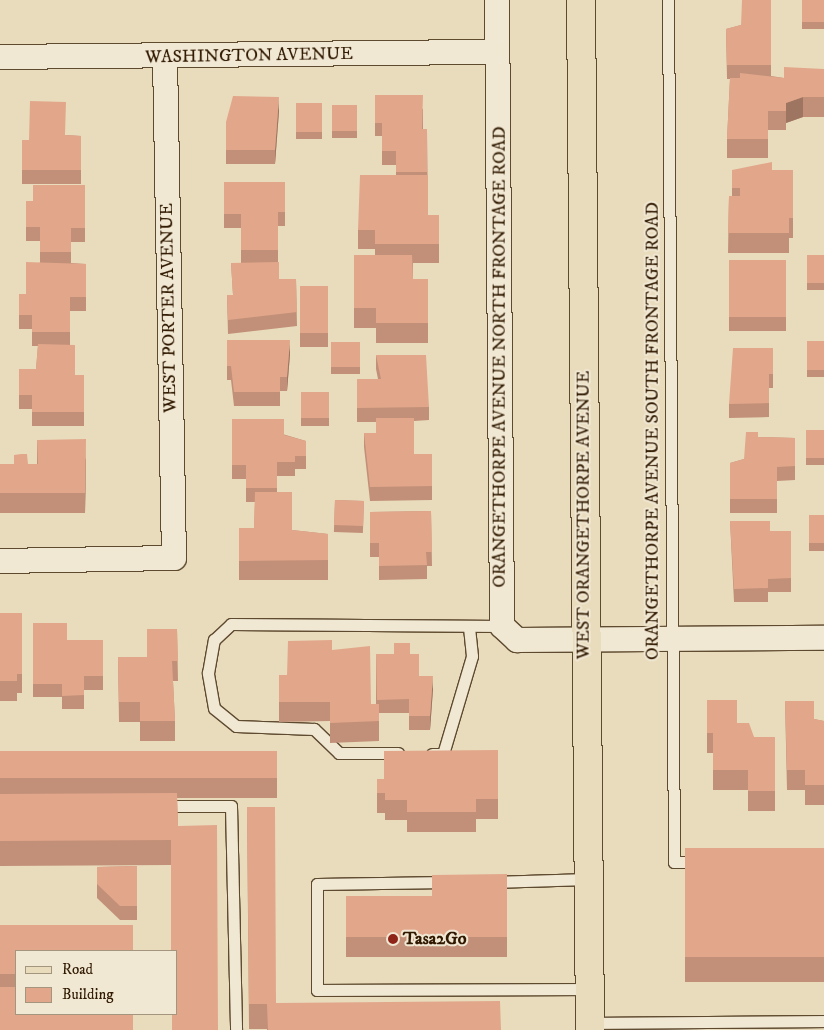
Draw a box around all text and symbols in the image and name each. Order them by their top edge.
street label: WASHINGTON AVENUE [145,43,353,69]
street label: ORANGETHORPE AVENUE NORTH FRONTAGE ROAD [489,126,511,588]
street label: ORANGETHORPE AVENUE SOUTH FRONTAGE ROAD [642,202,664,660]
street label: WEST PORTER AVENUE [156,203,182,413]
street label: WEST ORANGETHORPE AVENUE [573,371,595,659]
place label: Tasa2Go [403,928,467,950]
marker: Tasa2Go [387,933,399,945]
legend [15,950,178,1015]
text: Road [62,960,93,979]
text: Building [62,985,114,1004]

